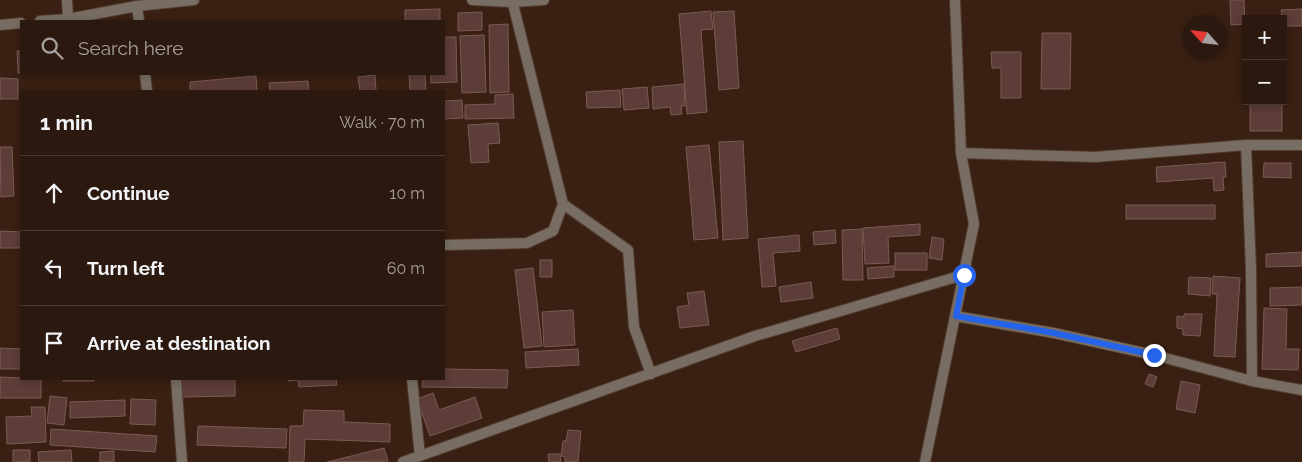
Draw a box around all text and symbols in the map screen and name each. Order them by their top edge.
north arrow [1182,15,1227,60]
map controls [1242,15,1287,105]
button: + [1242,15,1287,60]
search box [20,20,445,75]
icon: search [38,34,66,62]
text: Search here [78,37,184,59]
button: − [1242,60,1287,105]
text: 1 min [40,110,93,135]
text: Walk · 70 m [339,113,425,132]
icon: ahead [40,179,68,207]
text: Continue [87,182,170,204]
text: 10 m [390,184,425,203]
icon: left [40,254,68,282]
text: Turn left [87,257,164,279]
text: 60 m [387,259,425,278]
route start [953,264,976,287]
icon: arrive [40,329,68,357]
text: Arrive at destination [87,332,271,354]
route end [1143,344,1166,367]

